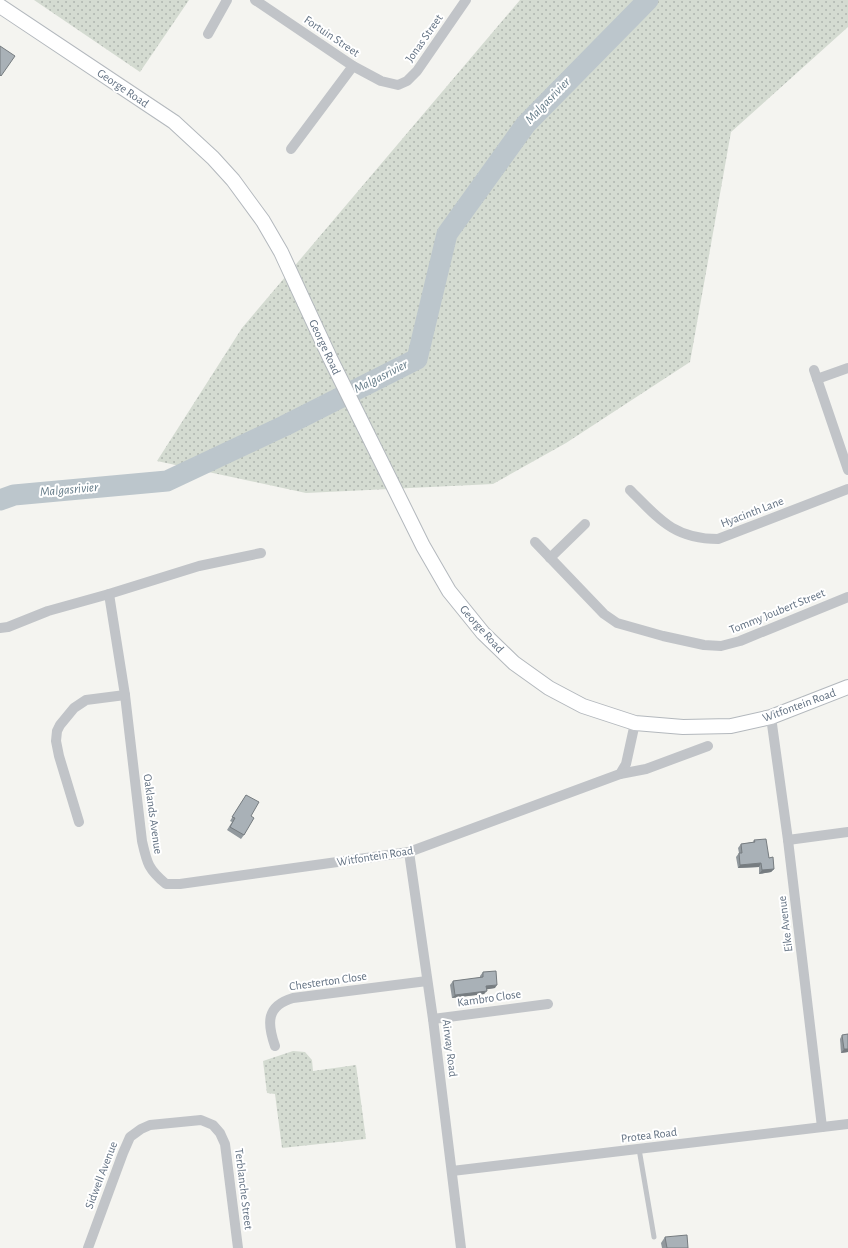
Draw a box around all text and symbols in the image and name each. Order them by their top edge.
street label: Jonas Street [403,12,445,64]
street label: Fortuin Street [302,13,362,59]
street label: George Road [95,66,151,110]
water label: Malgasrivier [523,75,573,126]
street label: George Road [307,318,343,376]
water label: Malgasrivier [352,358,411,396]
water label: Malgasrivier [39,481,99,499]
street label: Hyacinth Lane [719,495,785,530]
street label: Tommy Joubert Street [727,586,827,637]
street label: George Road [458,603,506,655]
street label: Witfontein Road [761,686,837,724]
street label: Oaklands Avenue [141,773,165,855]
street label: Witfontein Road [336,844,414,868]
street label: Eike Avenue [776,895,794,953]
street label: Chesterton Close [288,970,368,992]
street label: Kambro Close [456,988,522,1008]
street label: Airway Road [440,1018,459,1078]
street label: Protea Road [620,1126,678,1144]
street label: Sidwell Avenue [83,1140,119,1210]
street label: Terblanche Street [233,1148,255,1231]

